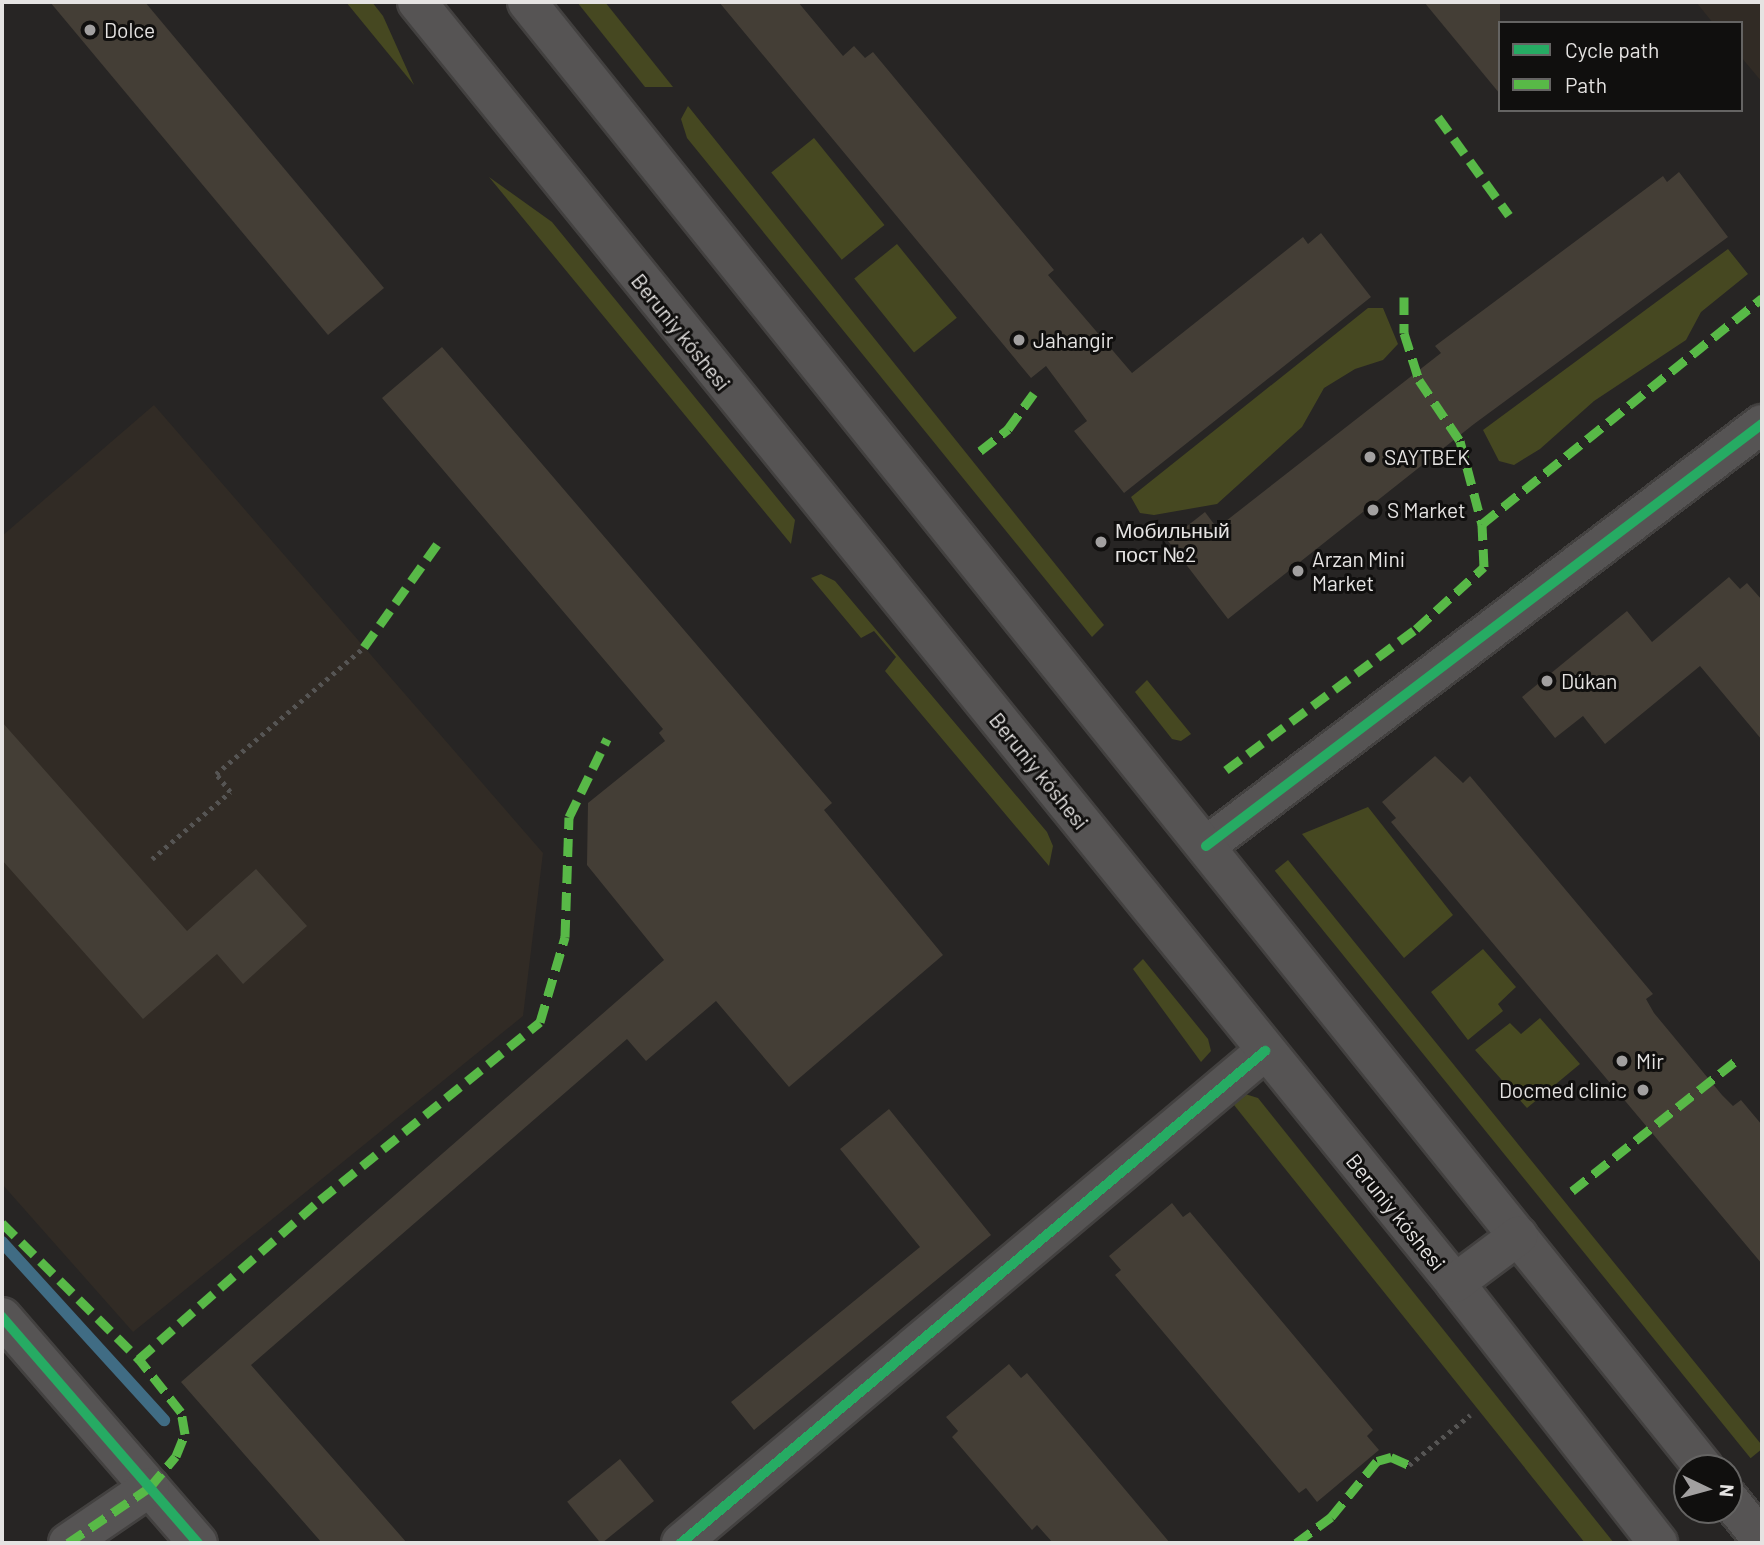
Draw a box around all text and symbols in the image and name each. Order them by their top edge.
place label: Dolce [104,17,155,43]
legend [1498,21,1743,112]
marker: Dolce [82,22,98,38]
text: Cycle path [1565,37,1659,62]
text: Path [1565,72,1607,97]
street label: Beruniy kóshesi [626,269,736,395]
place label: Jahangir [1033,327,1113,353]
marker: Jahangir [1011,332,1027,348]
place label: SAYTBEK [1384,444,1470,470]
marker: SAYTBEK [1362,449,1378,465]
place label: S Market [1387,497,1466,523]
marker: S Market [1365,502,1381,518]
place label: Мобильный пост №2 [1115,517,1230,567]
marker: Мобильный пост №2 [1093,534,1109,550]
place label: Arzan Mini Market [1312,546,1405,596]
marker: Arzan Mini Market [1290,563,1306,579]
place label: Dúkan [1561,668,1617,694]
marker: Dúkan [1539,673,1555,689]
street label: Beruniy kóshesi [984,708,1094,834]
place label: Mir [1636,1048,1664,1074]
marker: Mir [1614,1053,1630,1069]
place label: Docmed clinic [1499,1077,1627,1103]
marker: Docmed clinic [1633,1080,1653,1100]
street label: Beruniy kóshesi [1341,1149,1451,1275]
north arrow [1673,1454,1743,1524]
text: N [1715,1483,1739,1498]

